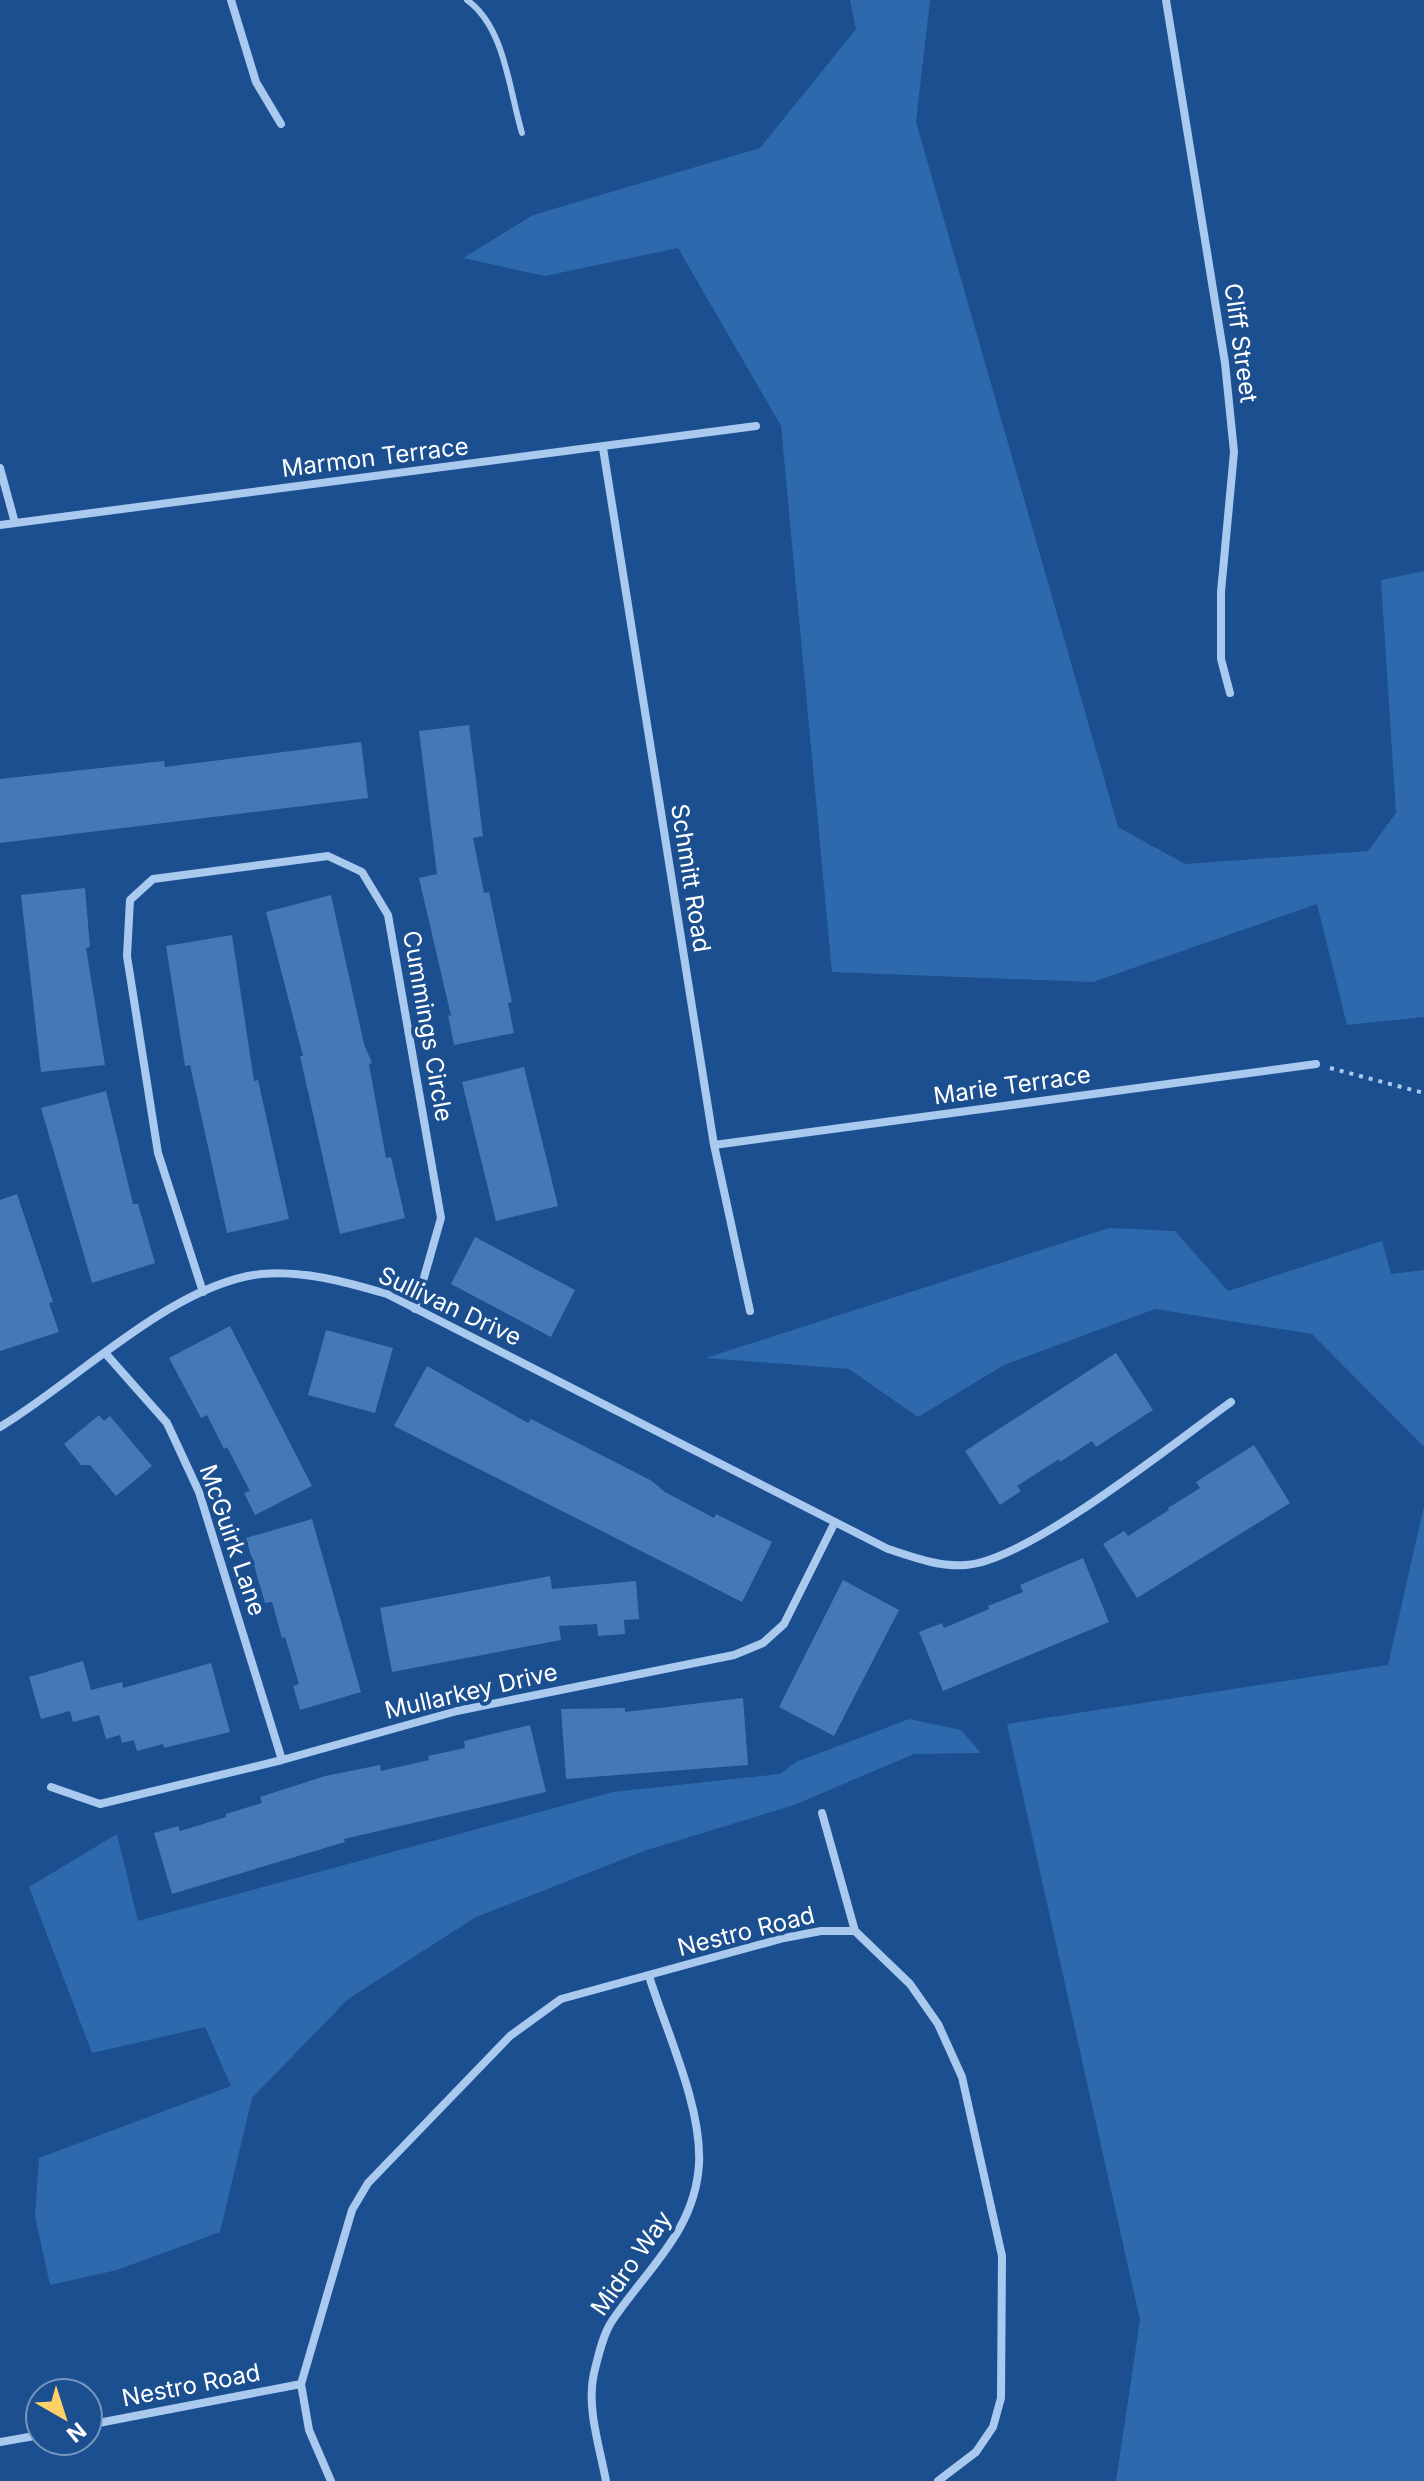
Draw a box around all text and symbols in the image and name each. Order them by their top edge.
street label: Cliff Street [1218,281,1264,405]
street label: Marmon Terrace [280,431,470,483]
street label: Schmitt Road [665,802,717,954]
street label: Cummings Circle [397,928,459,1124]
street label: Marie Terrace [932,1060,1092,1110]
street label: Sullivan Drive [374,1260,526,1352]
street label: McGuirk Lane [194,1461,272,1619]
street label: Mullarkey Drive [382,1657,560,1725]
street label: Nestro Road [674,1900,818,1962]
street label: Midro Way [584,2205,678,2321]
street label: Nestro Road [119,2357,263,2413]
north arrow [24,2377,104,2457]
text: N [62,2417,91,2448]

